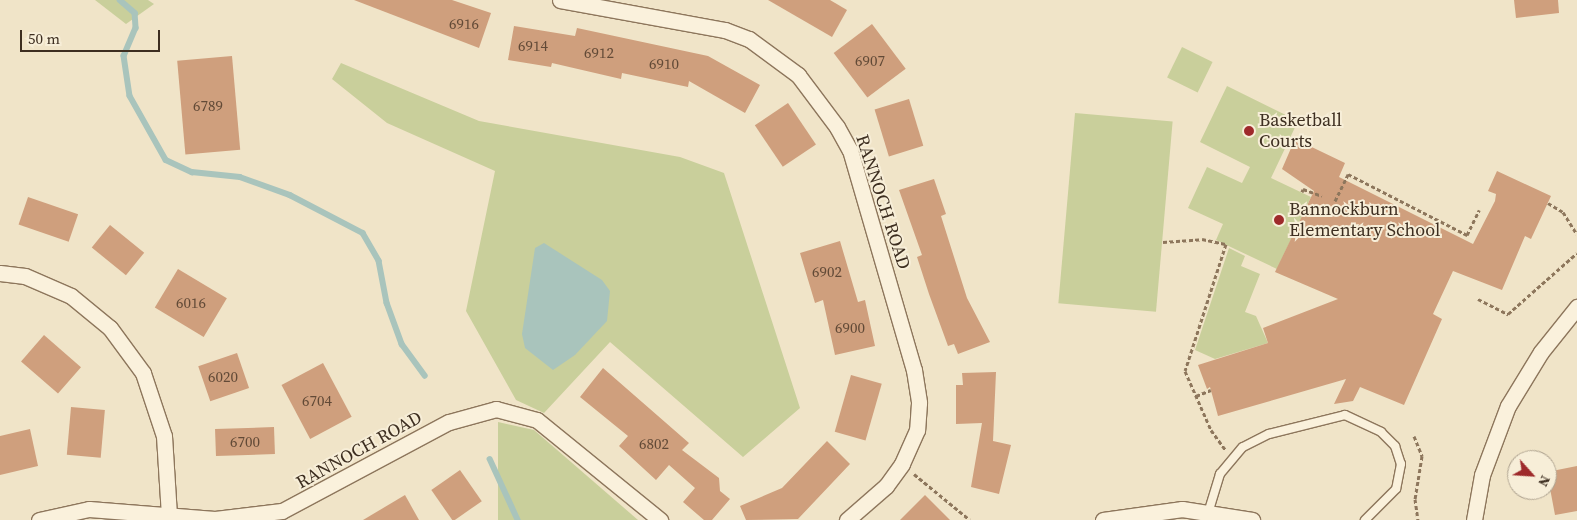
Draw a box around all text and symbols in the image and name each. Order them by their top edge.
house number: 6916 [449,15,479,33]
scale bar [22,20,162,52]
text: 50 m [28,28,60,49]
house number: 6914 [518,37,548,55]
house number: 6912 [584,44,614,62]
house number: 6907 [855,52,885,70]
house number: 6910 [649,55,679,73]
house number: 6789 [193,97,223,115]
place label: Basketball Courts [1259,110,1342,152]
marker: Basketball Courts [1243,125,1255,137]
street label: RANNOCH ROAD [851,132,915,272]
place label: Bannockburn Elementary School [1289,199,1440,242]
marker: Bannockburn Elementary School [1273,214,1285,226]
house number: 6902 [812,263,842,281]
house number: 6016 [176,294,206,312]
house number: 6900 [835,319,865,337]
house number: 6020 [208,368,238,386]
house number: 6704 [302,392,332,410]
street label: RANNOCH ROAD [292,407,426,493]
house number: 6700 [230,433,260,451]
house number: 6802 [639,435,669,453]
north arrow [1507,450,1557,500]
text: N [1533,472,1556,490]

